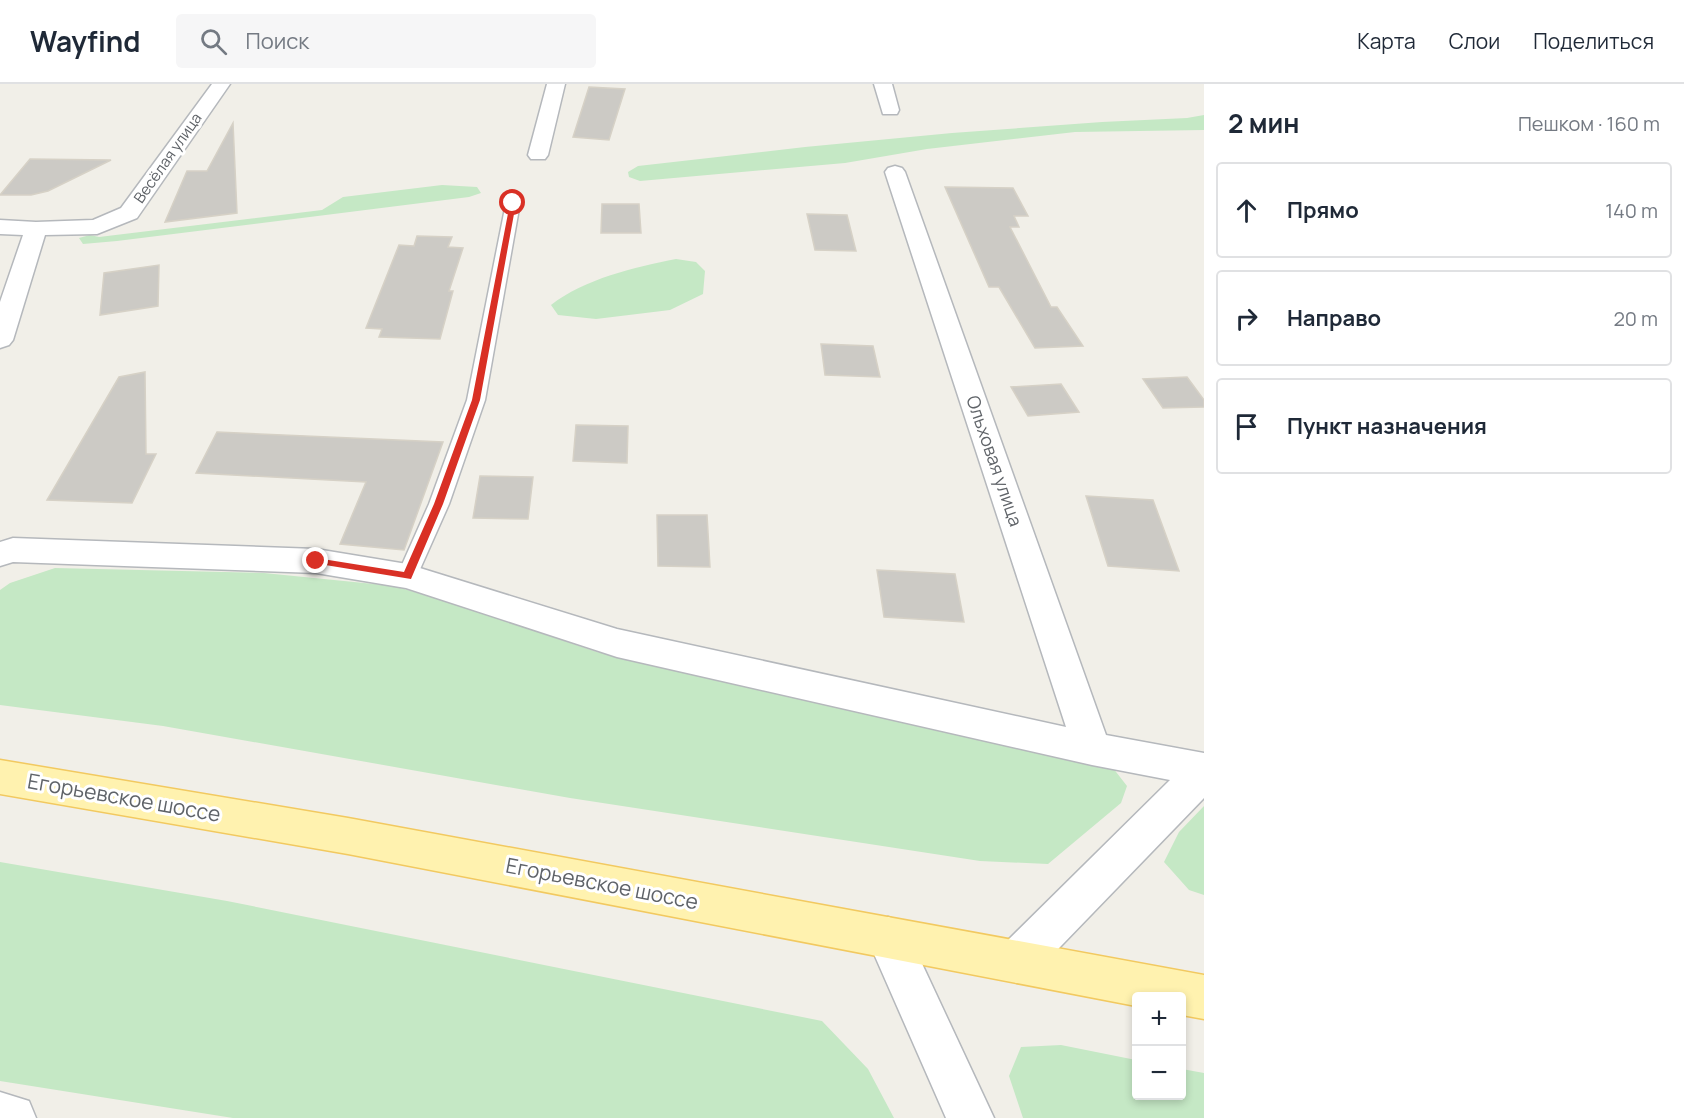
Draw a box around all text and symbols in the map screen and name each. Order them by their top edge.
search box [176,14,596,68]
text: Wayfind [30,22,140,60]
icon: search [197,25,230,58]
text: Поиск [245,26,309,56]
text: Карта [1357,27,1416,55]
text: Слои [1449,27,1500,55]
text: Поделиться [1533,27,1654,55]
text: 2 мин [1228,105,1300,141]
street label: Весёлая улица [129,108,206,207]
text: Пешком · 160 m [1518,110,1660,137]
route start [499,189,525,215]
icon: ahead [1230,194,1263,227]
text: Прямо [1287,195,1359,225]
text: 140 m [1605,197,1658,224]
icon: right [1230,302,1263,335]
text: Направо [1287,303,1381,333]
text: 20 m [1613,305,1658,332]
street label: Ольховая улица [961,392,1029,529]
icon: arrive [1230,410,1263,443]
text: Пункт назначения [1287,411,1487,441]
route end [302,547,328,573]
street label: Егорьевское шоссе [26,766,223,828]
street label: Егорьевское шоссе [504,851,701,915]
map controls [1132,992,1186,1100]
button: + [1132,992,1186,1046]
button: − [1132,1046,1186,1100]

